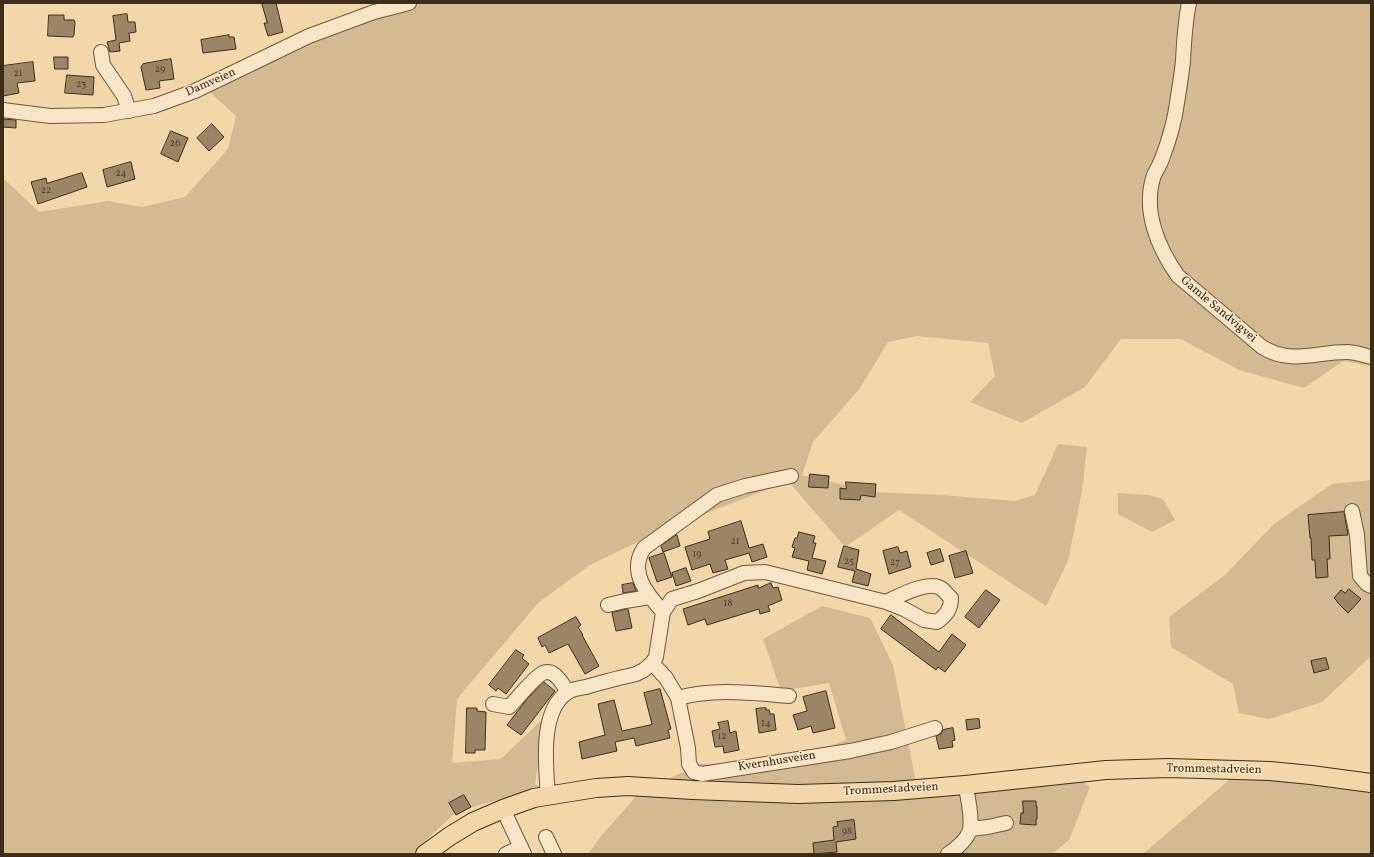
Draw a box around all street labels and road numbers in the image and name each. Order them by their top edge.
street label: Damveien [184,66,238,100]
street label: Gamle Sandvigvei [1177,274,1259,346]
street label: Kvernhusveien [737,749,817,775]
street label: Trommestadveien [1166,762,1262,778]
street label: Trommestadveien [843,780,939,800]

